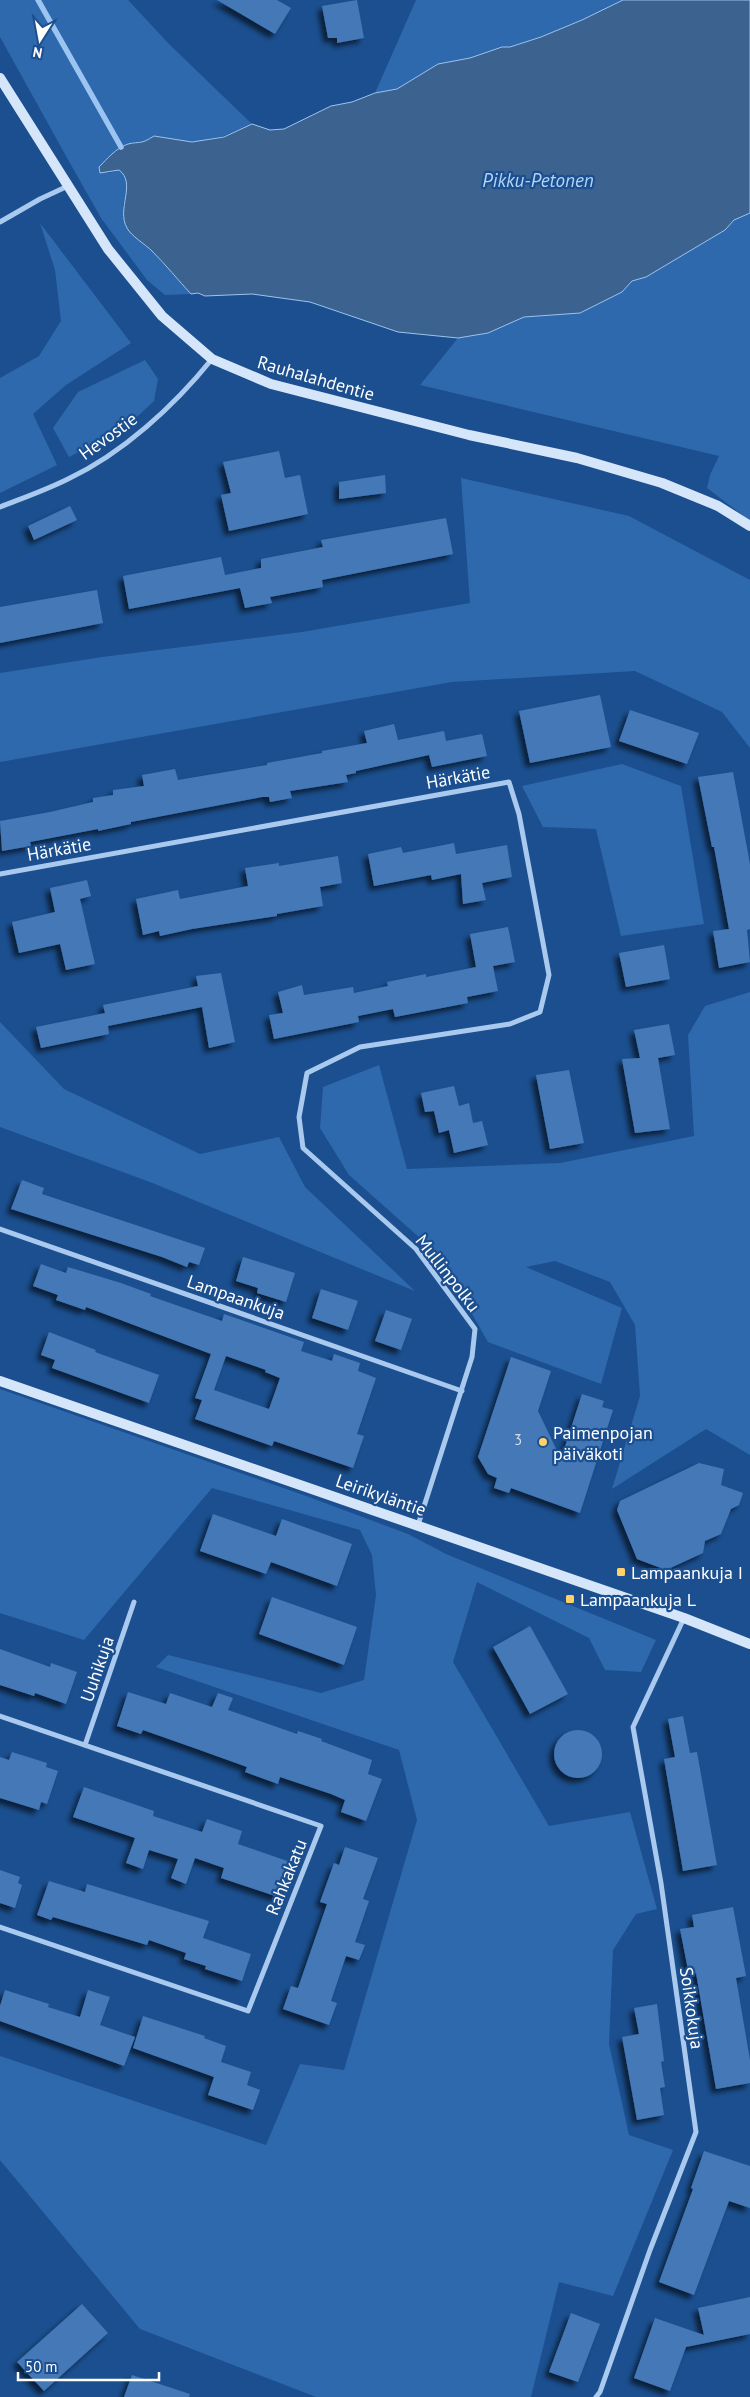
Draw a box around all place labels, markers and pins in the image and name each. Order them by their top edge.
place label: Paimenpojan päiväkoti [553,1421,653,1465]
marker: Paimenpojan päiväkoti [537,1436,549,1448]
place label: Lampaankuja I [631,1561,743,1584]
marker: Lampaankuja I [615,1566,627,1578]
place label: Lampaankuja L [580,1588,696,1611]
marker: Lampaankuja L [564,1593,576,1605]

